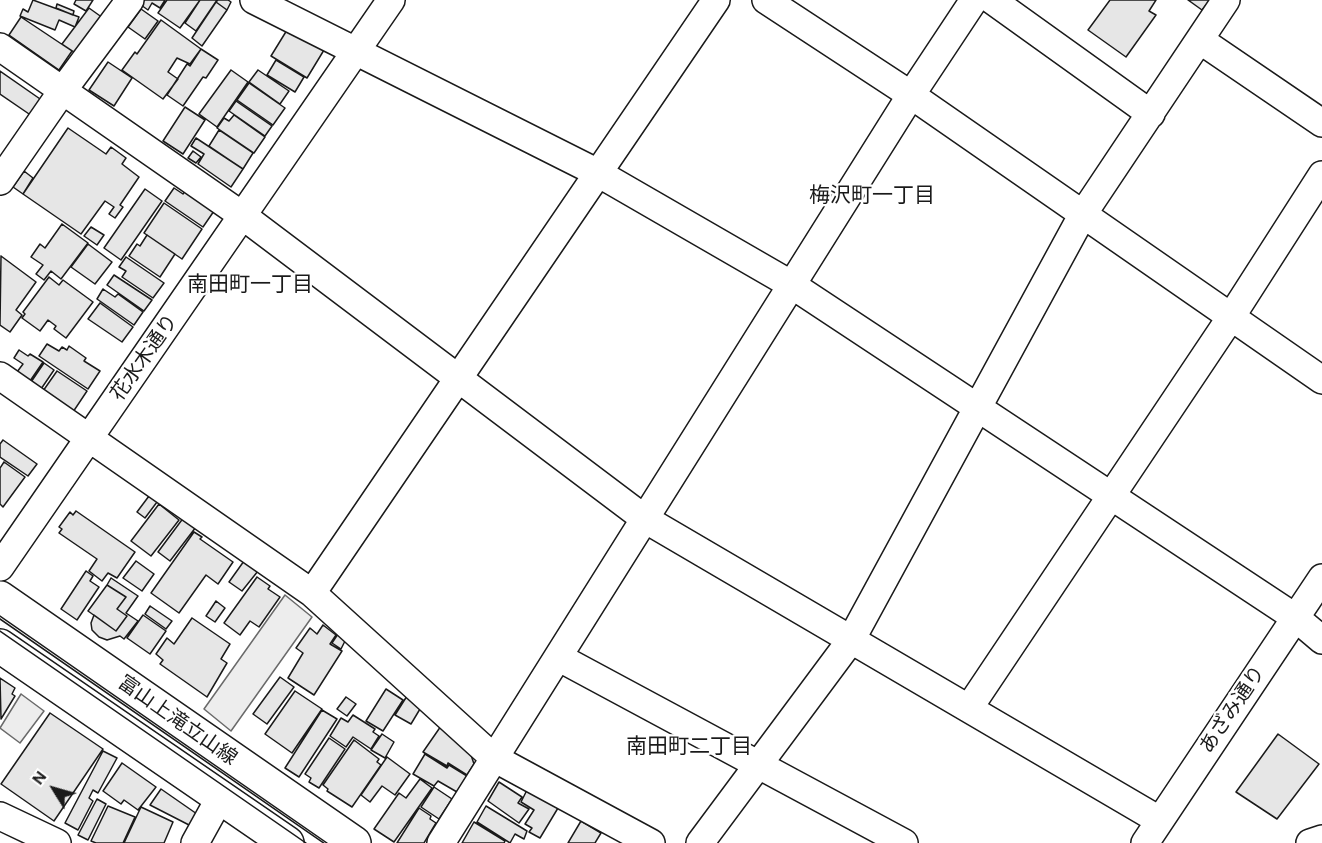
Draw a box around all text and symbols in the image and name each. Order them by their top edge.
district label: 梅沢町一丁目 [809,183,935,209]
district label: 南田町一丁目 [187,272,313,298]
street label: 花水木通り [106,310,184,406]
street label: あざみ通り [1195,662,1271,758]
street label: 富山上滝立山線 [113,671,241,771]
district label: 南田町二丁目 [626,734,752,760]
north arrow [24,759,84,819]
text: N [27,767,51,789]

